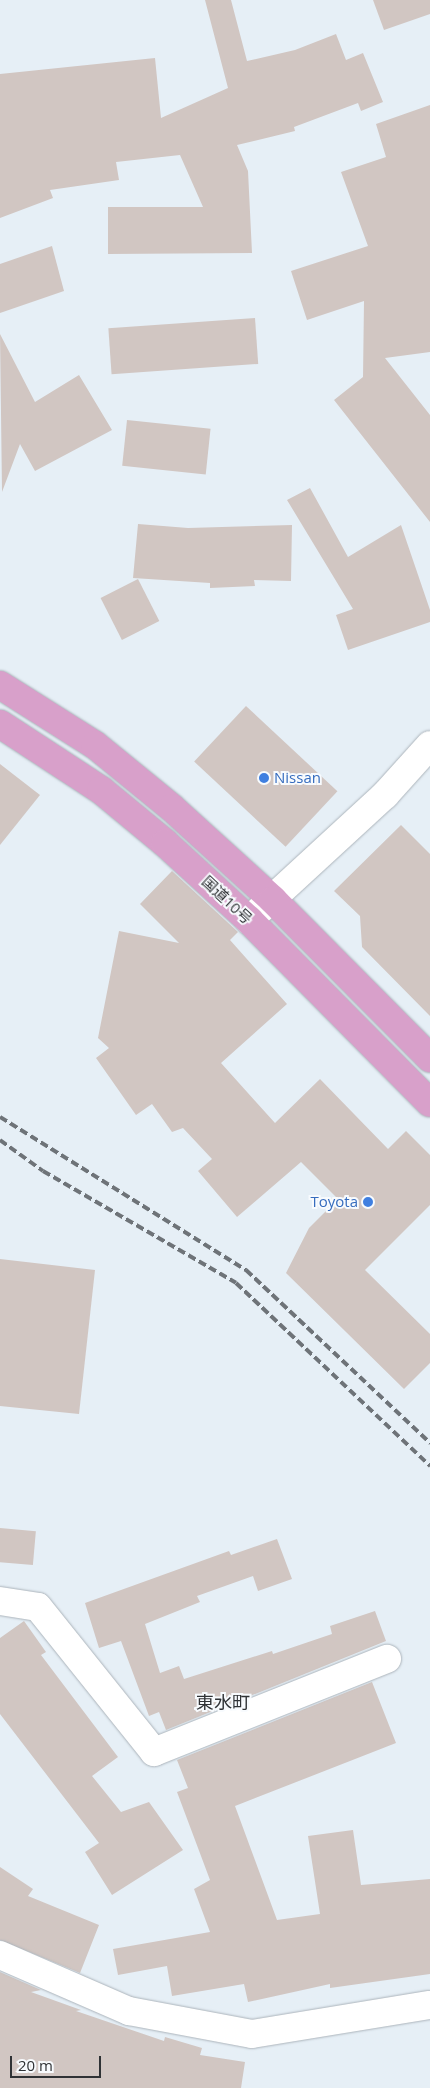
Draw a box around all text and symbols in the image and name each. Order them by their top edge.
place label: Nissan [274,769,321,787]
marker: Nissan [258,772,270,784]
street label: 国道10号 [198,872,256,928]
place label: Toyota [310,1193,358,1211]
marker: Toyota [362,1196,374,1208]
district label: 東水町 [196,1691,250,1713]
scale bar [12,2046,104,2078]
text: 20 m [18,2055,53,2075]

